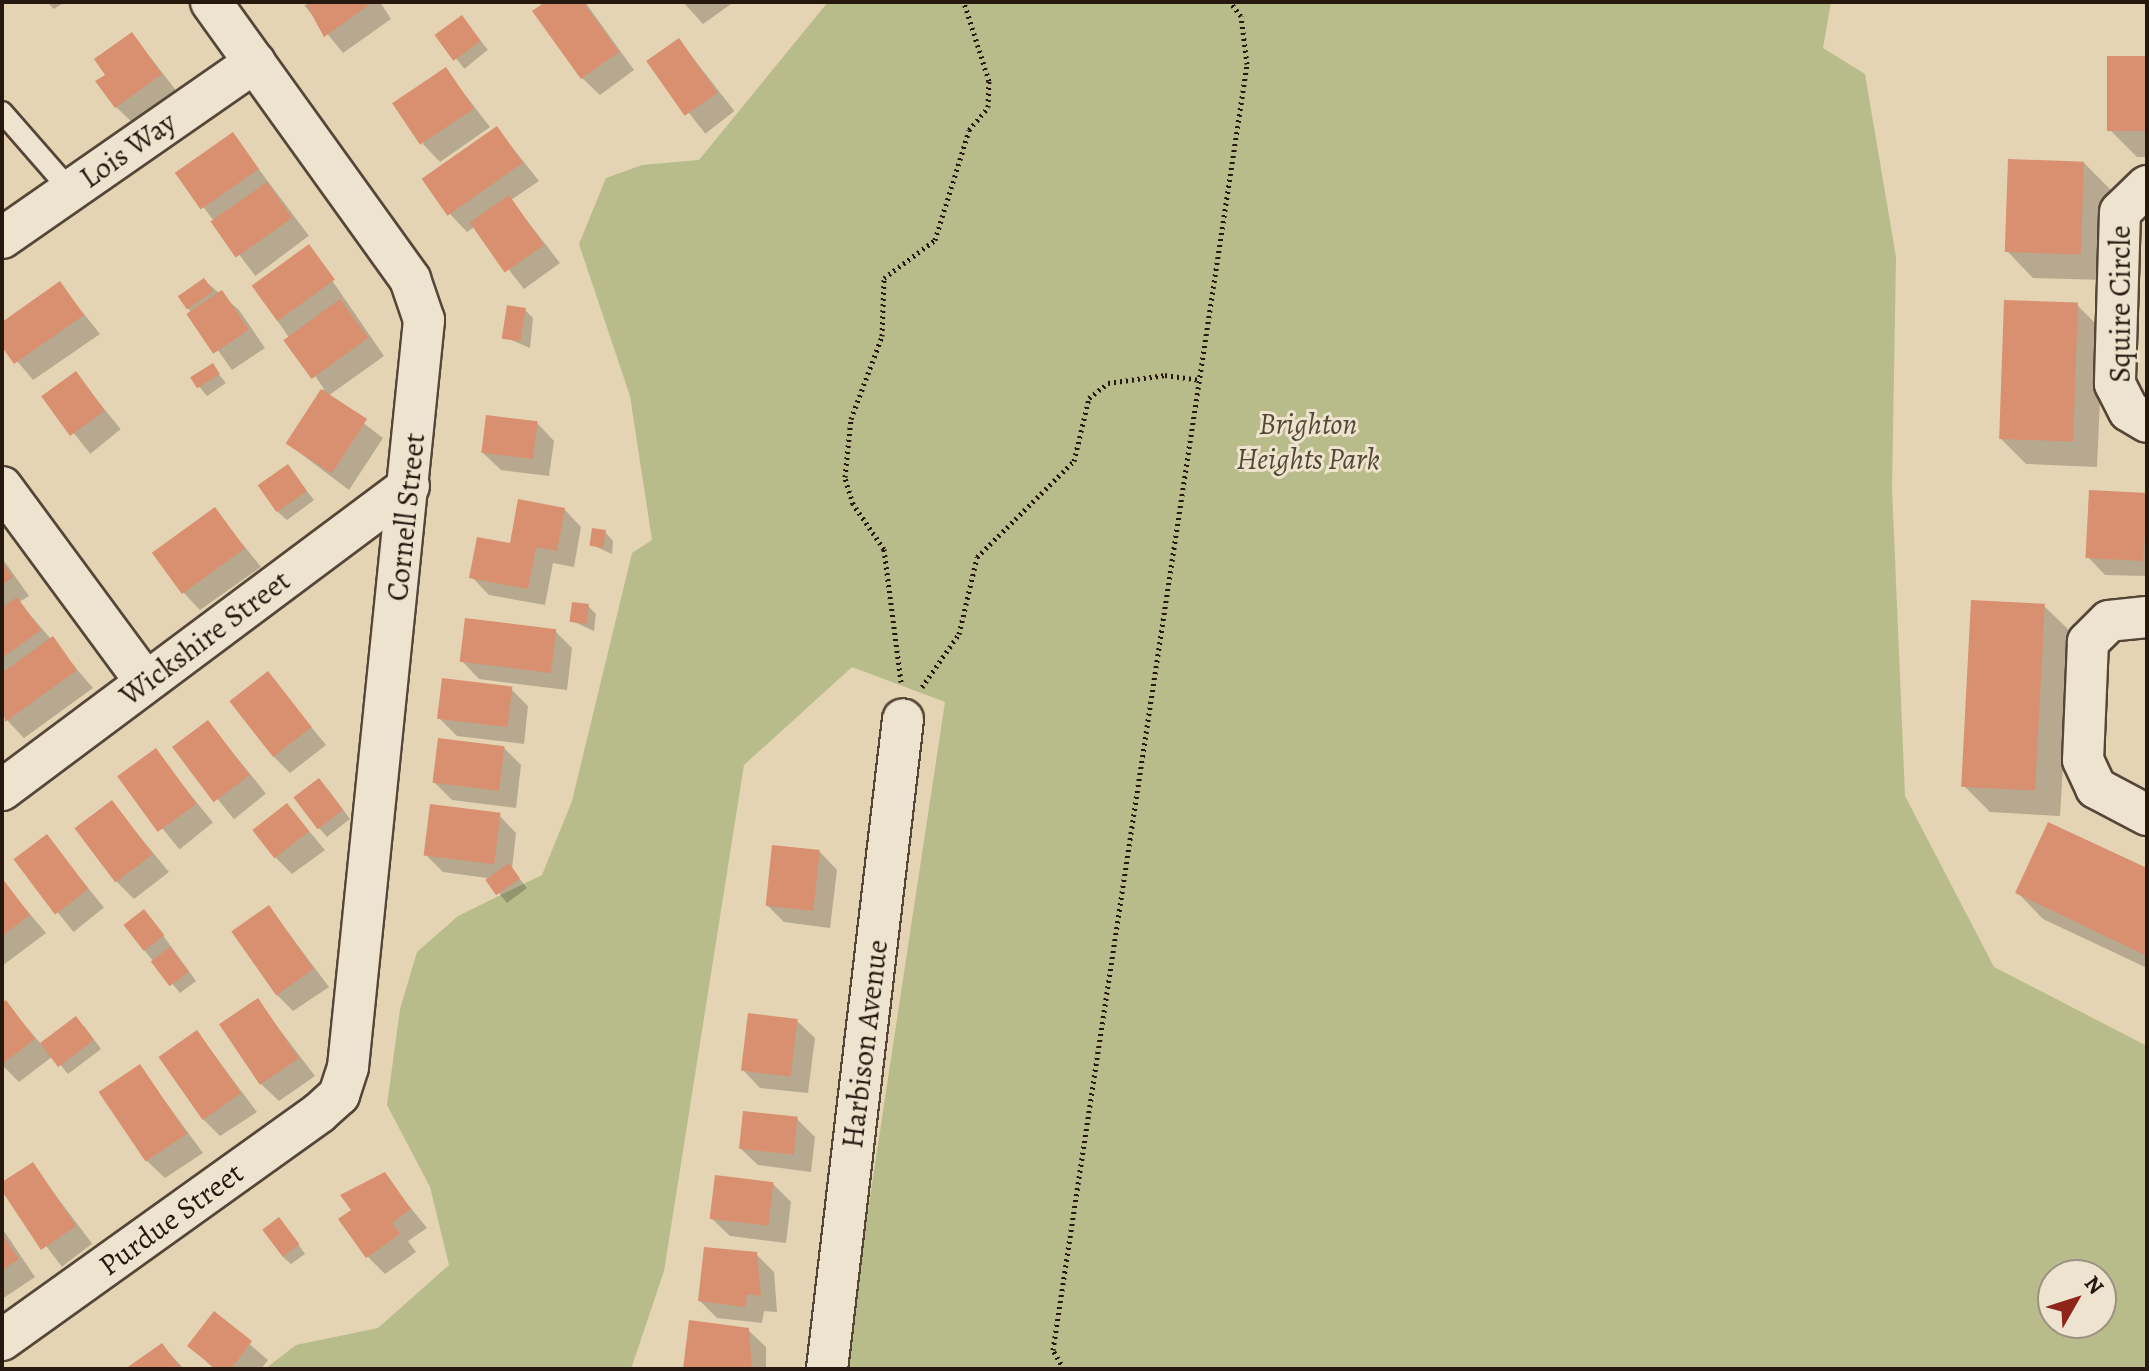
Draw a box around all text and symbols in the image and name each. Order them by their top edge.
street label: Lois Way [73,104,183,196]
street label: Squire Circle [2102,225,2138,383]
park label: Brighton Heights Park [1236,406,1380,476]
street label: Cornell Street [379,431,433,603]
street label: Wickshire Street [113,562,297,714]
street label: Harbison Avenue [834,938,896,1150]
street label: Purdue Street [92,1155,250,1283]
north arrow [2037,1259,2117,1339]
text: N [2077,1269,2111,1301]

